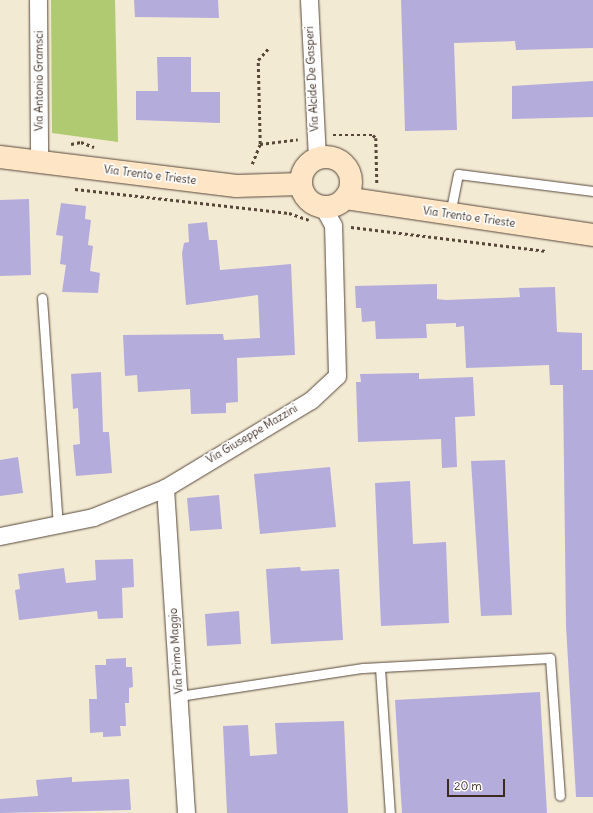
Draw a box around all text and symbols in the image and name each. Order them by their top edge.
street label: Via Alcide De Gasperi [303,26,321,132]
street label: Via Antonio Gramsci [32,31,46,131]
street label: Via Trento e Trieste [103,163,197,187]
street label: Via Trento e Trieste [422,204,516,230]
street label: Via Giuseppe Mazzini [204,402,300,466]
street label: Via Primo Maggio [166,608,186,694]
scale bar [449,771,507,797]
text: 20 m [454,778,482,793]

